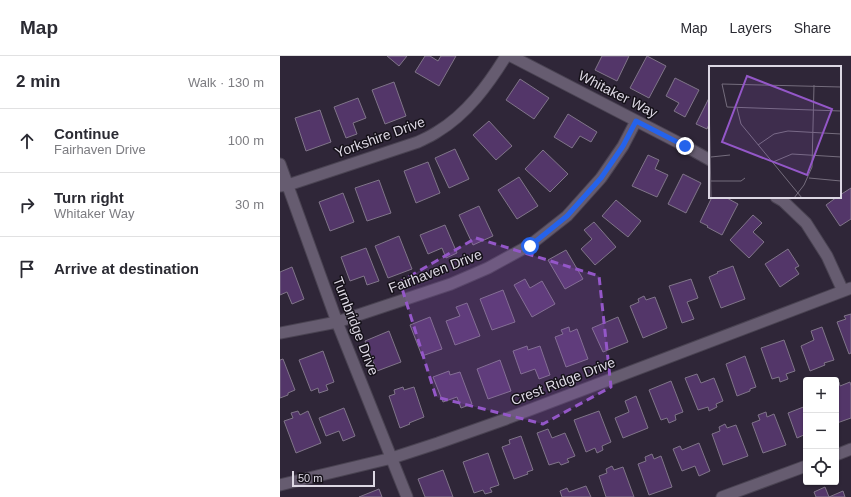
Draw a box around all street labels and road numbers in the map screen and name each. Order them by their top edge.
street label: Whitaker Way [576,67,660,121]
street label: Yorkshire Drive [333,113,427,161]
street label: Fairhaven Drive [386,246,484,296]
street label: Turnbridge Drive [330,275,382,377]
street label: Crest Ridge Drive [509,354,618,408]

